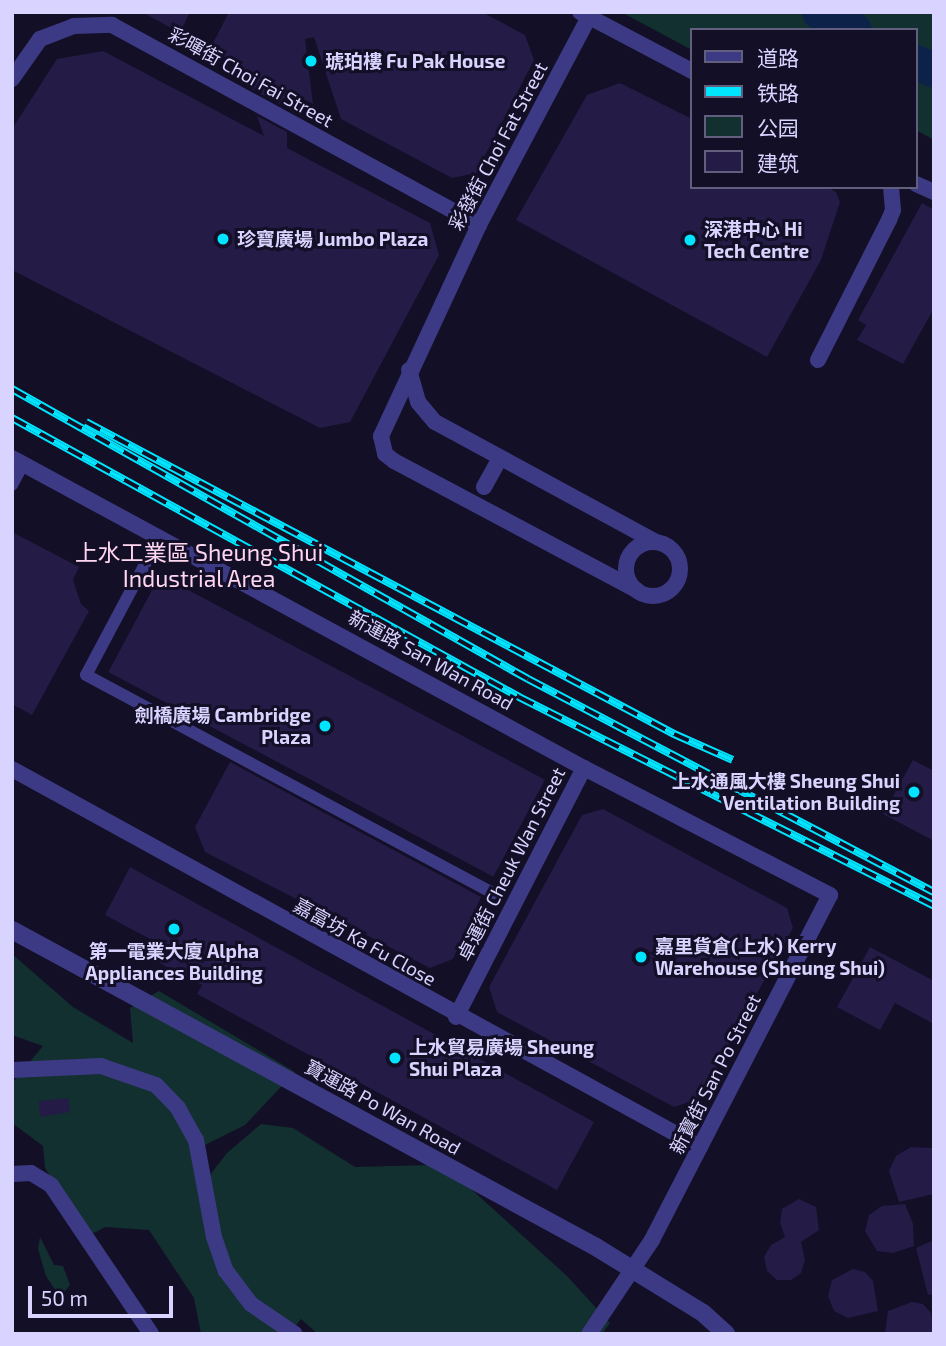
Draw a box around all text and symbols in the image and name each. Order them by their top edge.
street label: 彩暉街 Choi Fai Street [165,22,337,132]
legend [690,28,918,189]
text: 道路 [757,45,799,70]
place label: 琥珀樓 Fu Pak House [325,50,505,72]
marker: 琥珀樓 Fu Pak House [303,53,319,69]
street label: 彩發街 Choi Fat Street [444,58,552,234]
text: 铁路 [757,80,799,105]
text: 公园 [757,115,799,140]
text: 建筑 [757,150,799,175]
place label: 深港中心 Hi Tech Centre [704,218,809,262]
place label: 珍寶廣場 Jumbo Plaza [237,228,428,250]
marker: 珍寶廣場 Jumbo Plaza [215,231,231,247]
marker: 深港中心 Hi Tech Centre [682,232,698,248]
district label: 上水工業區 Sheung Shui Industrial Area [75,538,323,592]
street label: 新運路 San Wan Road [345,605,517,715]
place label: 劍橋廣場 Cambridge Plaza [135,704,311,748]
marker: 劍橋廣場 Cambridge Plaza [317,718,333,734]
street label: 卓運街 Cheuk Wan Street [452,763,570,965]
place label: 上水通風大樓 Sheung Shui Ventilation Building [672,770,900,814]
marker: 上水通風大樓 Sheung Shui Ventilation Building [906,784,922,800]
street label: 嘉富坊 Ka Fu Close [290,893,440,991]
marker: 第一電業大廈 Alpha Appliances Building [166,921,182,937]
place label: 嘉里貨倉(上水) Kerry Warehouse (Sheung Shui) [655,935,885,979]
place label: 第一電業大廈 Alpha Appliances Building [85,940,263,984]
marker: 嘉里貨倉(上水) Kerry Warehouse (Sheung Shui) [633,949,649,965]
street label: 新寶街 San Po Street [665,990,765,1158]
place label: 上水貿易廣場 Sheung Shui Plaza [409,1036,594,1080]
marker: 上水貿易廣場 Sheung Shui Plaza [387,1050,403,1066]
street label: 寶運路 Po Wan Road [301,1055,465,1159]
scale bar [32,1272,177,1316]
text: 50 m [41,1285,88,1310]

